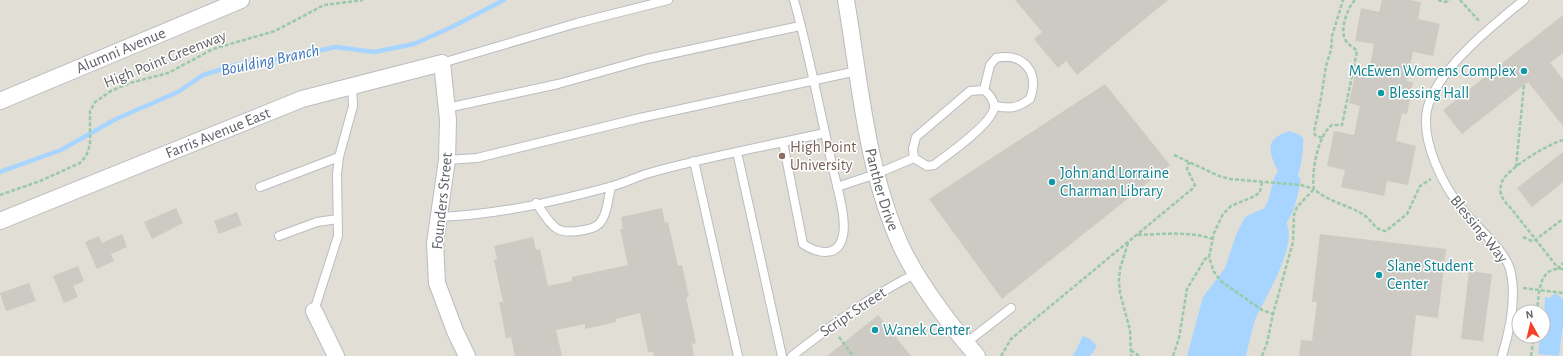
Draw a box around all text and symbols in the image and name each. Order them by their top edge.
street label: Alumni Avenue [74,25,168,76]
street label: High Point Greenway [101,27,229,92]
water label: Boulding Branch [219,41,321,79]
place label: McEwen Womens Complex [1349,63,1516,79]
marker: McEwen Womens Complex [1519,66,1529,76]
place label: Blessing Hall [1389,85,1469,101]
marker: Blessing Hall [1376,88,1386,98]
street label: Farris Avenue East [163,105,273,161]
place label: High Point University [790,139,856,174]
street label: Panther Drive [862,147,902,233]
marker: High Point University [777,151,787,161]
street label: Founders Street [429,152,455,250]
place label: John and Lorraine Charman Library [1060,165,1169,200]
marker: John and Lorraine Charman Library [1047,177,1057,187]
street label: Blessing Way [1446,192,1511,267]
place label: Slane Student Center [1387,258,1474,292]
marker: Slane Student Center [1374,270,1384,280]
street label: Script Street [817,284,889,340]
north arrow [1511,304,1551,344]
text: N [1525,309,1534,321]
place label: Wanek Center [883,322,971,338]
marker: Wanek Center [870,325,880,335]

